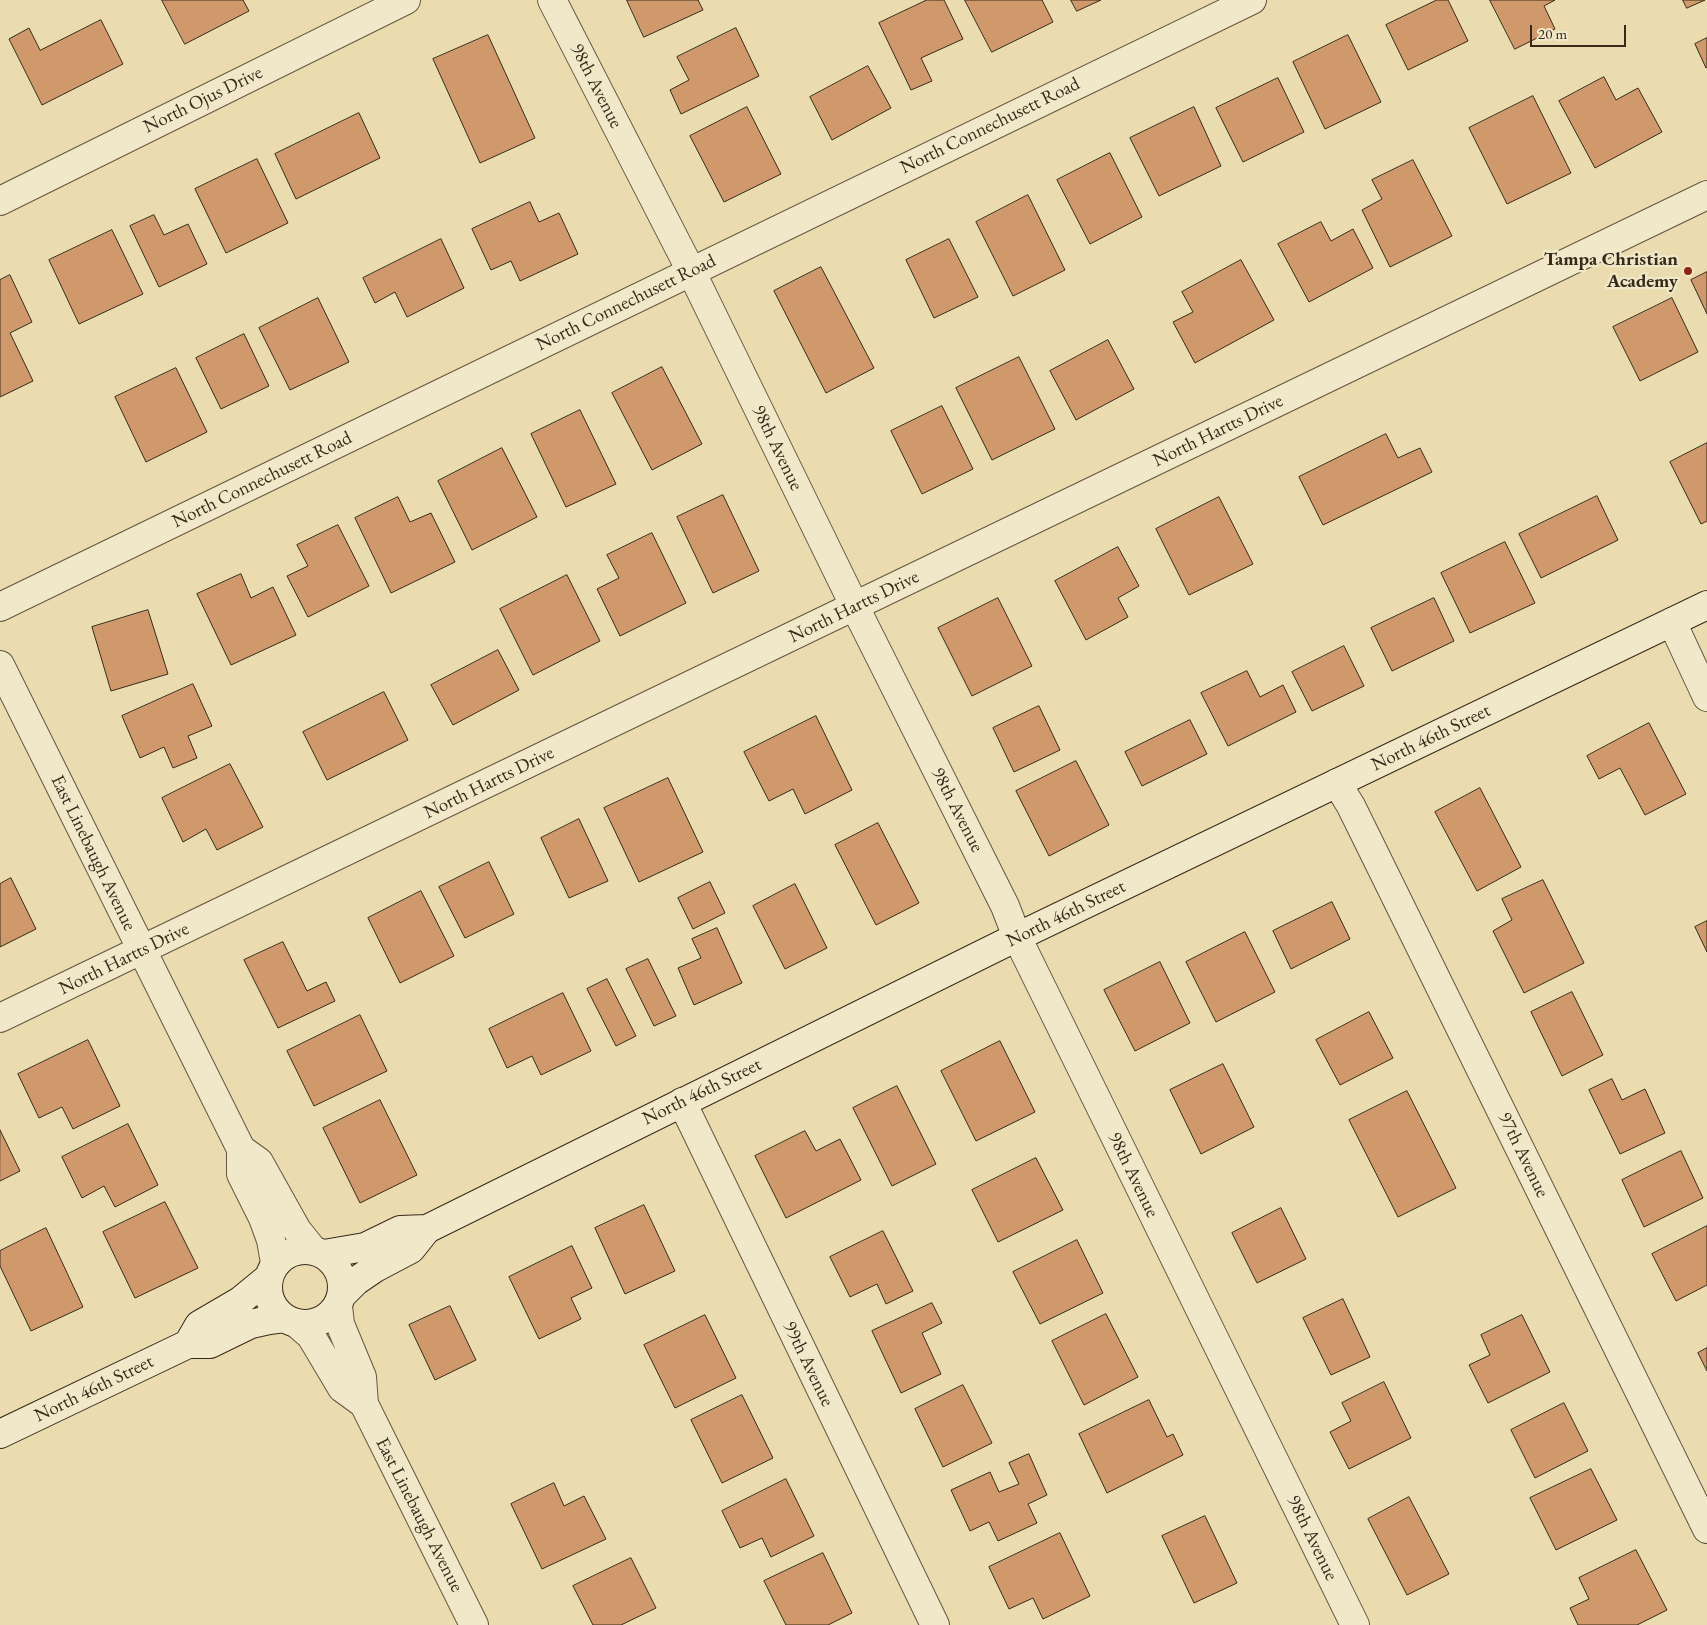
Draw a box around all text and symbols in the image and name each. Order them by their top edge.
scale bar [1532,15,1628,47]
text: 20 m [1538,24,1567,43]
street label: 98th Avenue [565,40,627,132]
street label: North Ojus Drive [140,61,266,139]
street label: North Connechusett Road [896,73,1084,179]
place label: Tampa Christian Academy [1544,249,1678,293]
street label: North Connechusett Road [532,250,720,356]
marker: Tampa Christian Academy [1682,265,1694,277]
street label: North Hartts Drive [1149,390,1287,472]
street label: 98th Avenue [747,402,807,494]
street label: North Connechusett Road [168,427,356,533]
street label: North Hartts Drive [785,566,923,648]
street label: North 46th Street [1368,699,1494,777]
street label: North Hartts Drive [420,742,558,824]
street label: 98th Avenue [926,764,988,856]
street label: East Linebaugh Avenue [45,771,141,935]
street label: North 46th Street [1003,875,1129,953]
street label: North Hartts Drive [55,918,193,1000]
street label: North 46th Street [639,1053,765,1131]
street label: 97th Avenue [1493,1109,1553,1201]
street label: 98th Avenue [1103,1129,1163,1221]
street label: 99th Avenue [778,1318,838,1410]
street label: North 46th Street [31,1350,157,1428]
street label: East Linebaugh Avenue [370,1434,468,1596]
street label: 98th Avenue [1282,1492,1342,1584]

